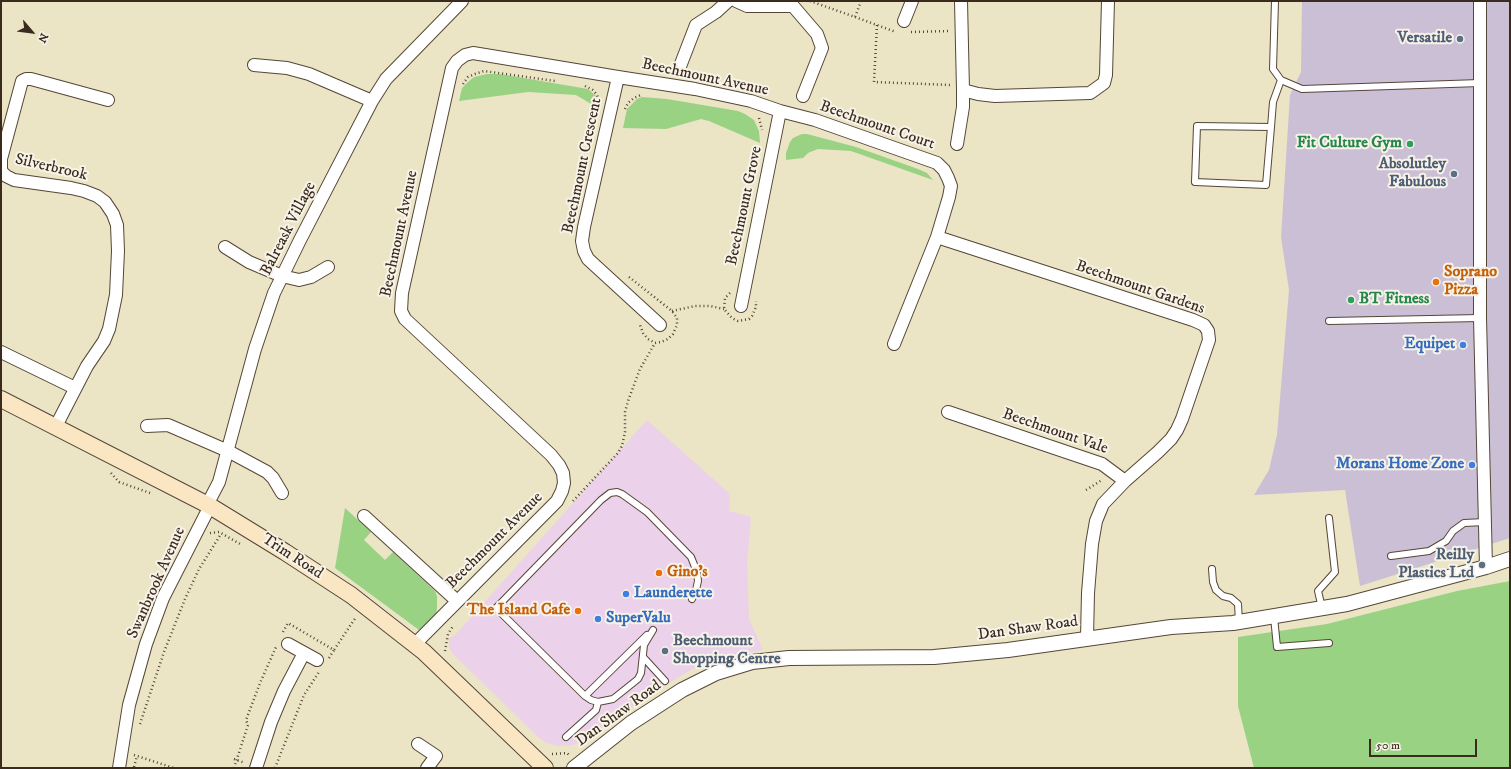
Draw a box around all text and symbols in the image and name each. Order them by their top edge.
north arrow [12,12,52,52]
place label: Versatile [1397,29,1452,49]
text: N [34,30,51,45]
marker: Versatile [1455,34,1465,44]
street label: Beechmount Avenue [640,55,770,101]
street label: Beechmount Crescent [559,96,607,236]
street label: Beechmount Court [817,97,937,155]
place label: Fit Culture Gym [1297,134,1402,154]
marker: Fit Culture Gym [1405,139,1415,149]
street label: Beechmount Grove [723,145,767,267]
street label: Silverbrook [13,150,89,186]
place label: Absolutley Fabulous [1379,155,1446,193]
street label: Beechmount Avenue [377,169,423,299]
marker: Absolutley Fabulous [1449,169,1459,179]
street label: Balreask Village [257,179,321,279]
street label: Beechmount Gardens [1073,257,1207,319]
place label: Soprano Pizza [1444,263,1497,301]
marker: Soprano Pizza [1431,277,1441,287]
place label: BT Fitness [1359,290,1429,310]
marker: BT Fitness [1346,295,1356,305]
place label: Equipet [1404,335,1455,355]
marker: Equipet [1458,340,1468,350]
street label: Beechmount Vale [1000,405,1110,459]
place label: Morans Home Zone [1336,455,1464,475]
marker: Morans Home Zone [1467,460,1477,470]
street label: Beechmount Avenue [443,489,547,593]
street label: Swanbrook Avenue [124,524,190,642]
street label: Trim Road [258,530,326,584]
place label: Reilly Plastics Ltd [1398,546,1474,584]
marker: Reilly Plastics Ltd [1477,560,1487,570]
place label: Gino's [667,563,708,583]
marker: Gino's [654,568,664,578]
place label: Launderette [634,584,712,604]
marker: Launderette [621,589,631,599]
place label: The Island Cafe [467,601,570,621]
marker: The Island Cafe [573,606,583,616]
place label: SuperValu [606,609,671,629]
street label: Dan Shaw Road [977,612,1079,646]
marker: SuperValu [593,614,603,624]
place label: Beechmount Shopping Centre [673,632,781,670]
marker: Beechmount Shopping Centre [660,646,670,656]
street label: Dan Shaw Road [573,677,665,751]
scale bar [1371,731,1479,757]
text: 50 m [1376,738,1400,753]

